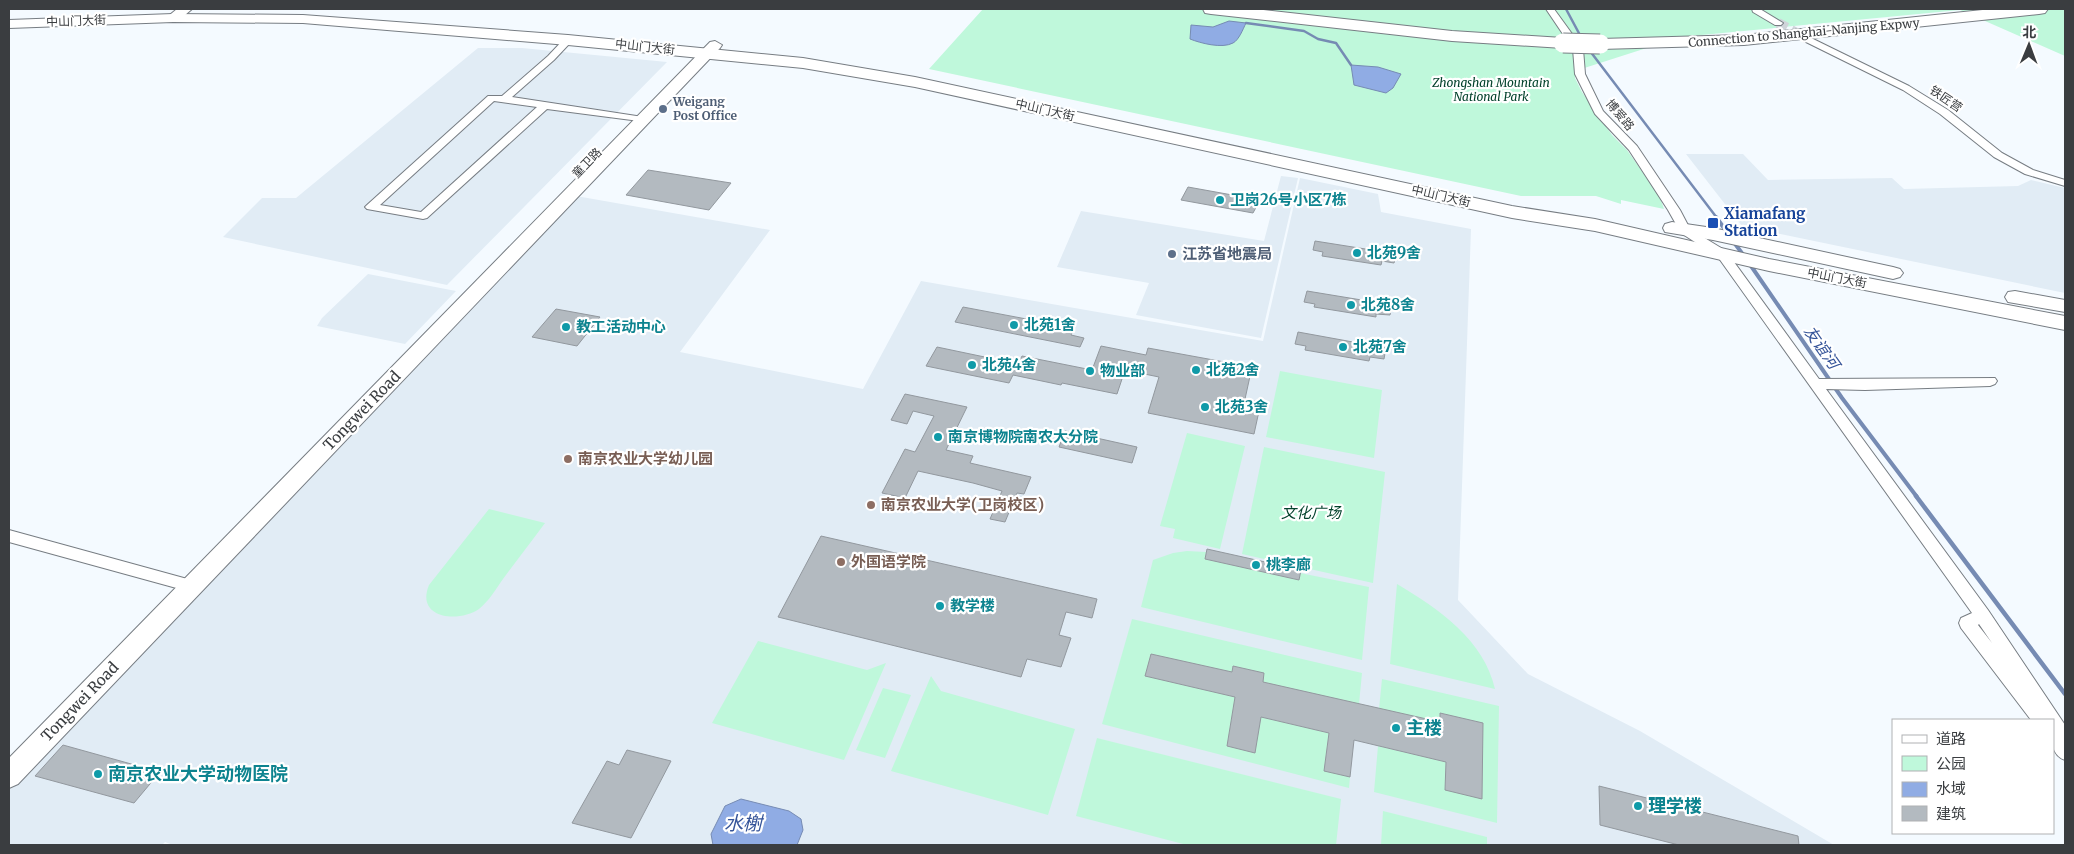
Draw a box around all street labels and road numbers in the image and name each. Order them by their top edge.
street label: 中山门大街 [46,12,106,29]
street label: Connection to Shanghai-Nanjing Expwy [1688,15,1920,50]
street label: 中山门大街 [614,36,676,57]
street label: 铁匠营 [1927,82,1965,115]
street label: 中山门大街 [1014,95,1076,124]
street label: 博爱路 [1603,96,1638,133]
street label: 童卫路 [569,144,605,181]
street label: 中山门大街 [1410,181,1472,210]
street label: 中山门大街 [1806,264,1868,291]
street label: Tongwei Road [319,367,404,454]
street label: Tongwei Road [37,658,122,745]

